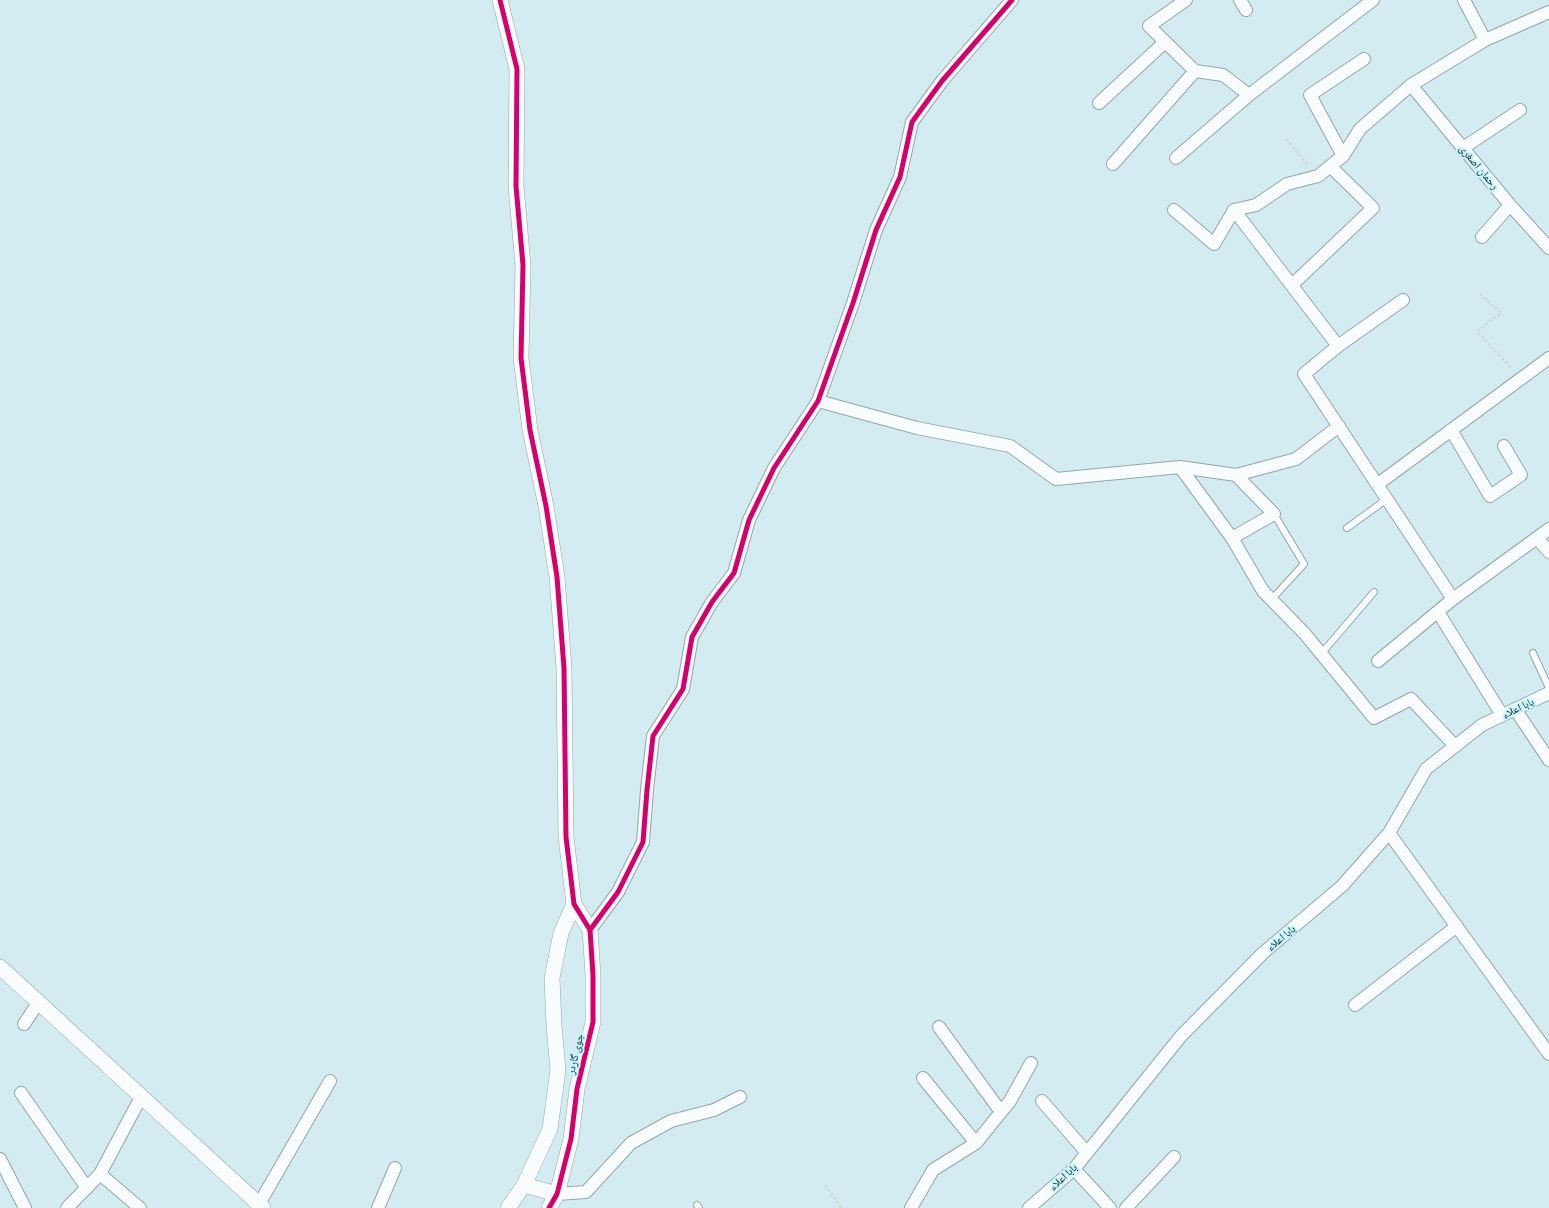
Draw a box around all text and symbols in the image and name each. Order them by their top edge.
street label: رحمان اصغری [1457,142,1501,192]
street label: بابا اعلاء [1500,695,1536,721]
street label: بابا اعلاء [1264,922,1298,954]
street label: جوی گاردر [564,1032,586,1076]
street label: بابا اعلاء [1046,1161,1080,1193]

